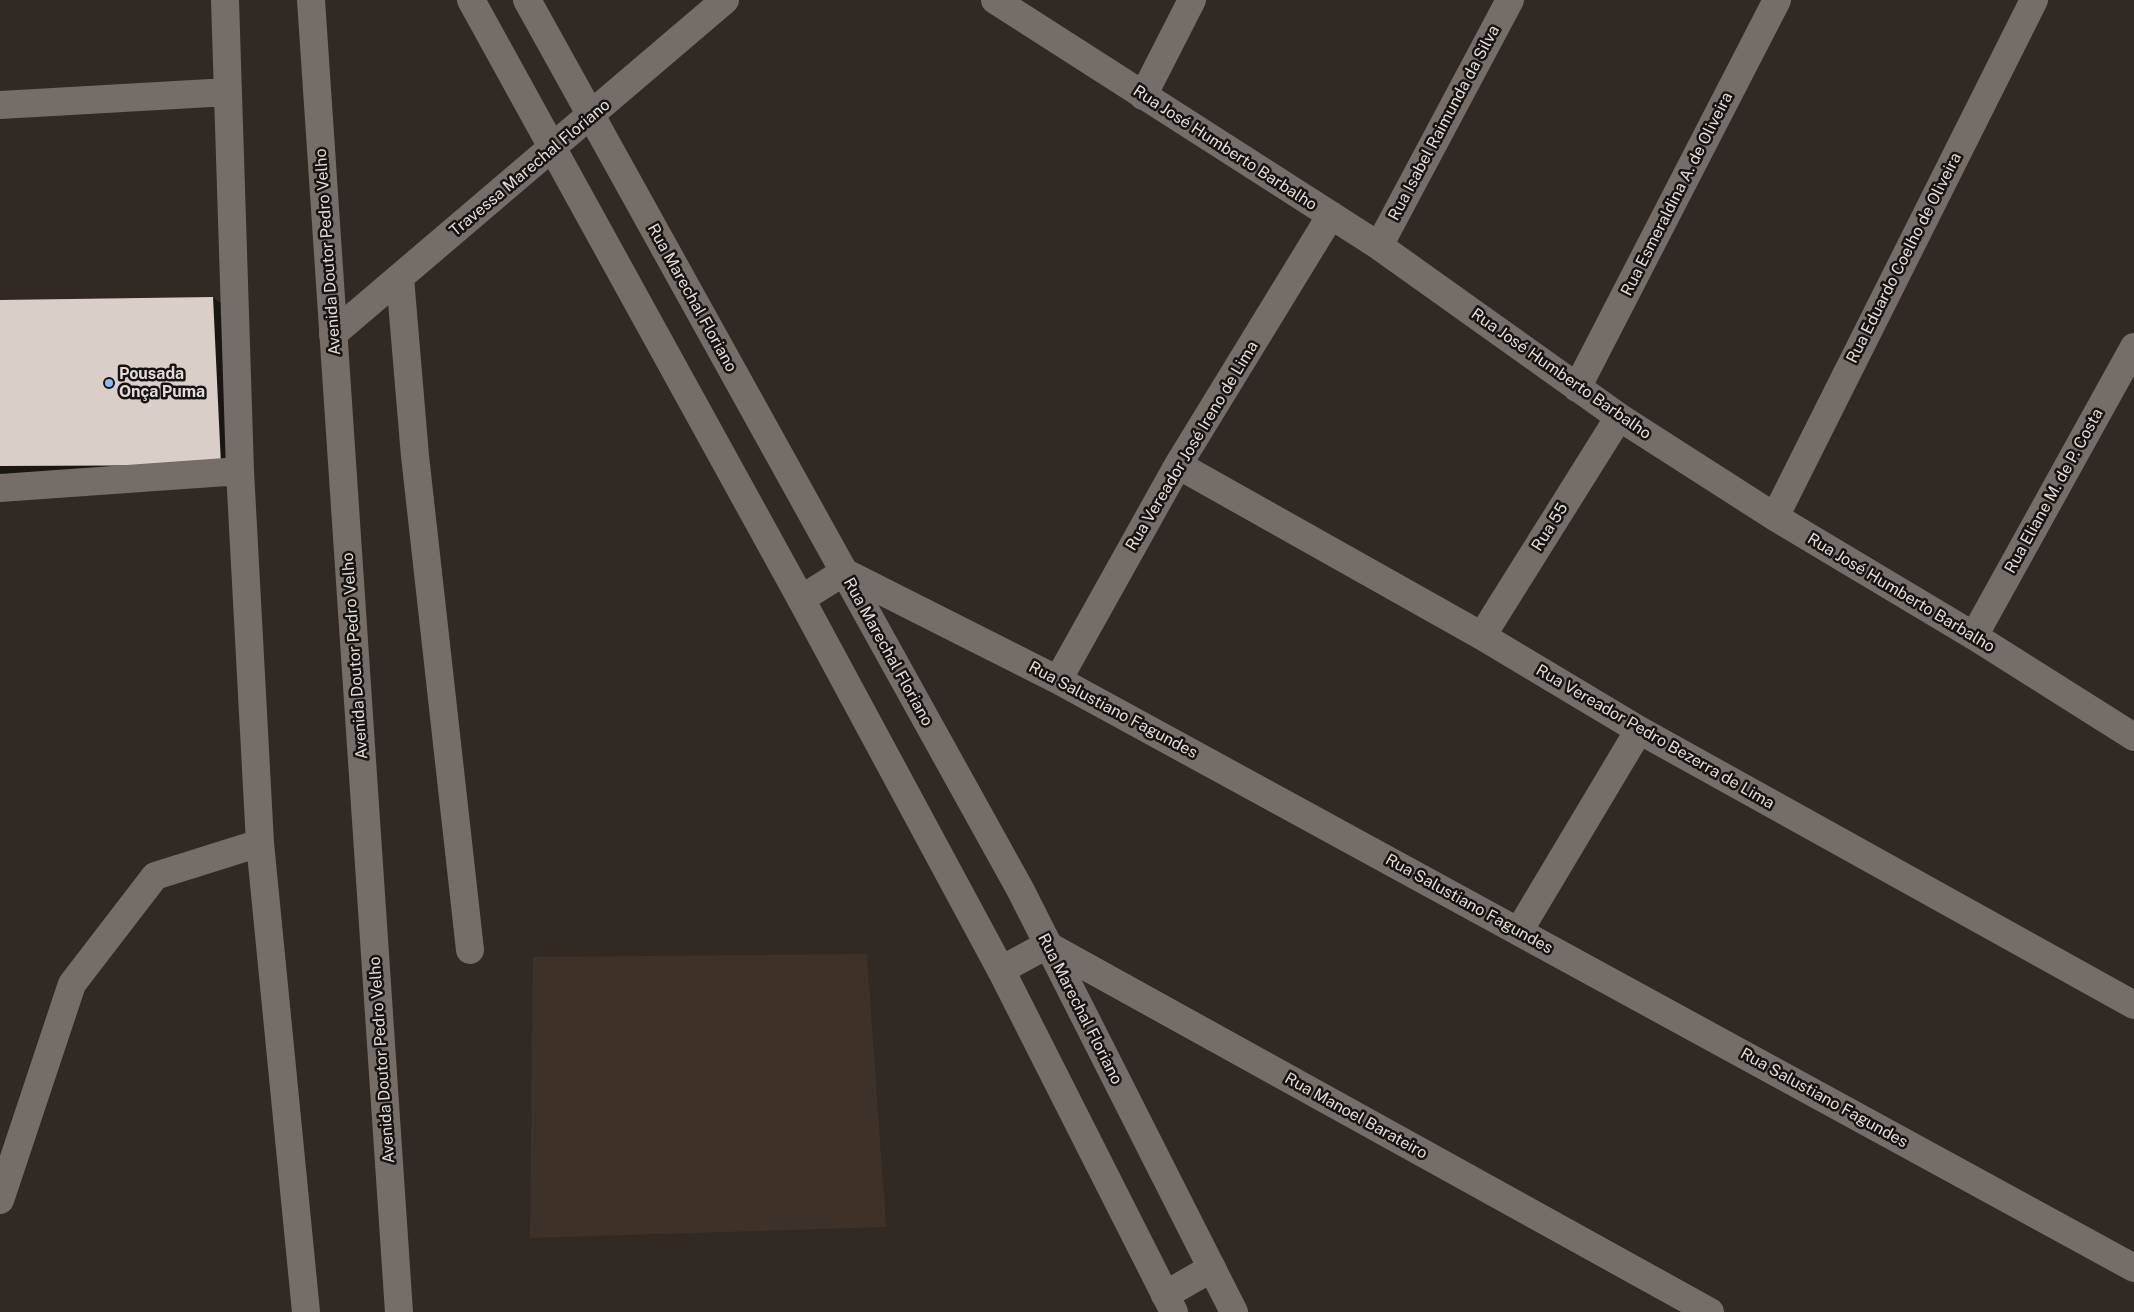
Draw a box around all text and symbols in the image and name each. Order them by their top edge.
street label: Rua Isabel Raimunda da Silva [1384,22,1504,224]
street label: Rua José Humberto Barbalho [1130,81,1320,215]
street label: Rua Esmeraldina A. de Oliveira [1617,89,1737,299]
street label: Travessa Marechal Floriano [446,95,614,241]
street label: Avenida Doutor Pedro Velho [311,148,345,356]
street label: Rua Eduardo Coelho de Oliveira [1842,150,1966,366]
street label: Rua Marechal Floriano [643,220,741,376]
street label: Rua José Humberto Barbalho [1467,304,1655,444]
street label: Rua Vereador José Ireno de Lima [1122,338,1262,554]
place label: Pousada Onça Puma [119,364,205,402]
marker: Pousada Onça Puma [103,377,115,389]
street label: Rua Eliane M. de P. Costa [2001,405,2107,577]
street label: Rua 55 [1528,499,1572,555]
street label: Rua José Humberto Barbalho [1804,529,1998,657]
street label: Avenida Doutor Pedro Velho [338,552,372,760]
street label: Rua Marechal Floriano [839,574,937,730]
street label: Rua Salustiano Fagundes [1025,657,1201,763]
street label: Rua Vereador Pedro Bezerra de Lima [1532,661,1778,813]
street label: Rua Salustiano Fagundes [1382,850,1556,958]
street label: Rua Marechal Floriano [1034,930,1126,1088]
street label: Avenida Doutor Pedro Velho [365,956,399,1164]
street label: Rua Salustiano Fagundes [1737,1044,1911,1152]
street label: Rua Manoel Barateiro [1281,1069,1431,1163]

